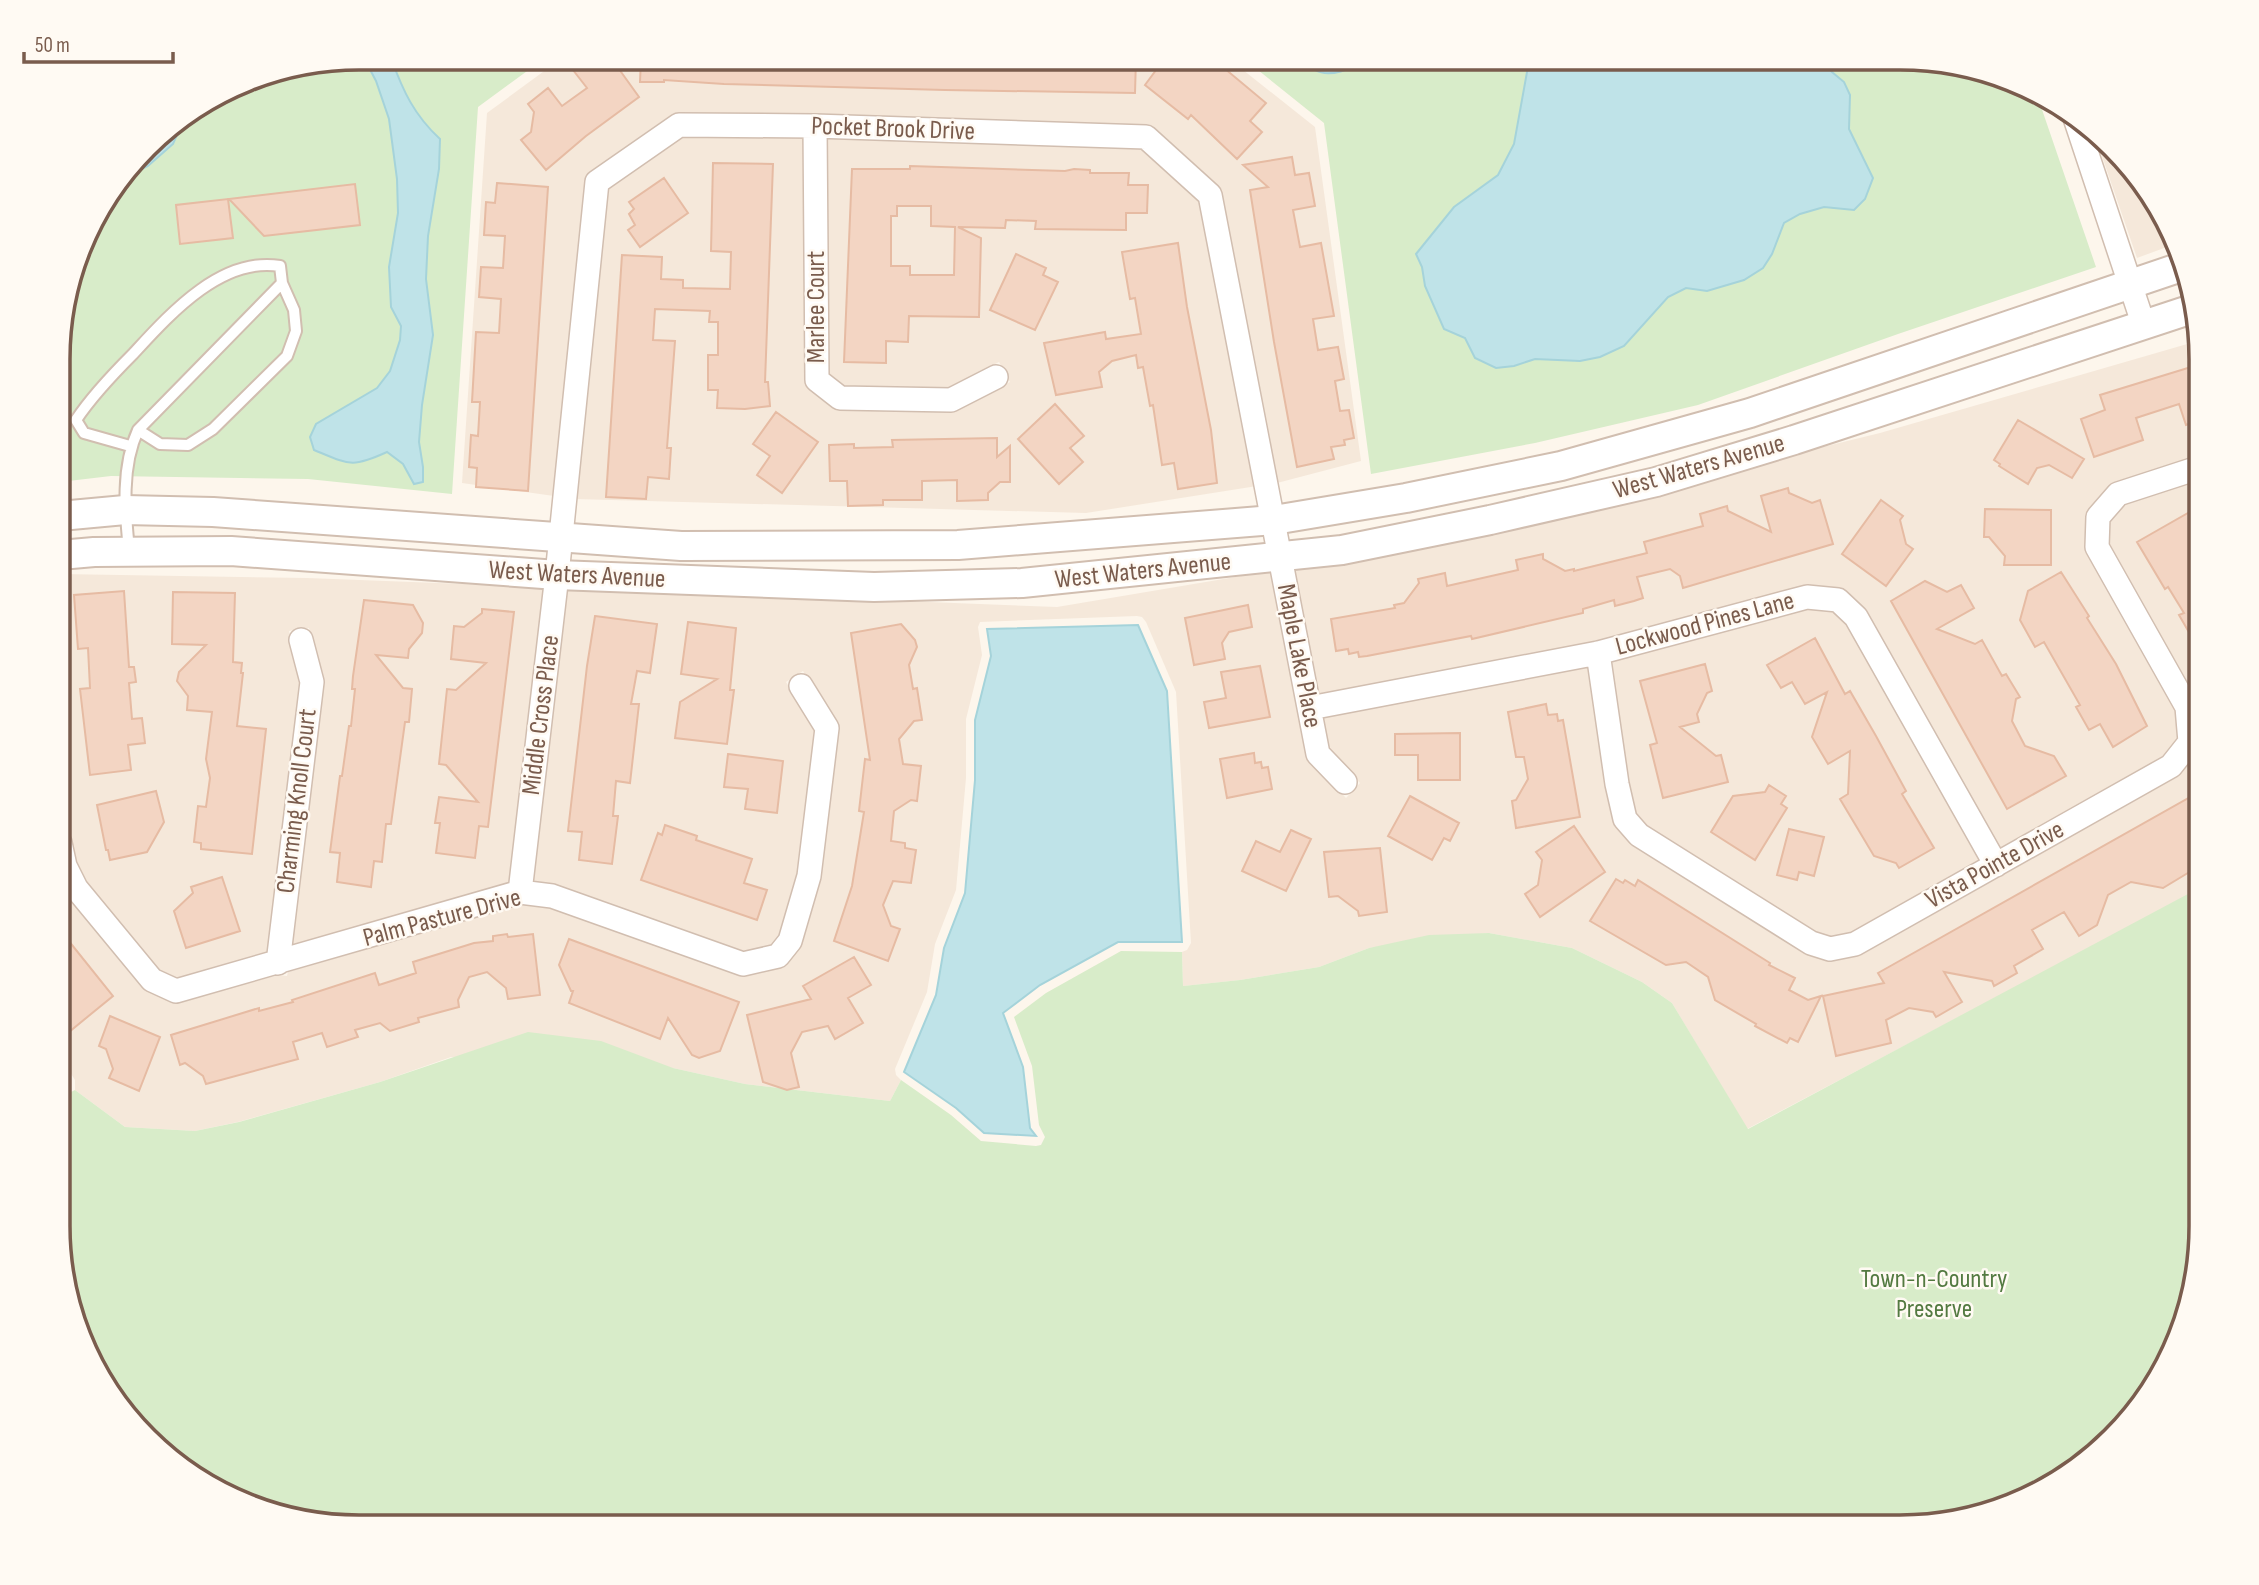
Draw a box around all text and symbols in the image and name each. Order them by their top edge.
scale bar [24,21,173,65]
text: 50 m [35,33,70,58]
street label: Pocket Brook Drive [811,111,975,147]
street label: Marlee Court [801,251,832,363]
street label: West Waters Avenue [1610,428,1788,506]
street label: West Waters Avenue [1053,546,1233,596]
street label: West Waters Avenue [488,555,666,595]
street label: Maple Lake Place [1270,581,1328,731]
street label: Lockwood Pines Lane [1612,585,1798,663]
street label: Middle Cross Place [516,633,566,797]
street label: Charming Knoll Court [270,707,324,895]
street label: Vista Pointe Drive [1920,814,2070,916]
street label: Palm Pasture Drive [360,882,524,954]
park label: Town-n-Country Preserve [1861,1264,2007,1325]

